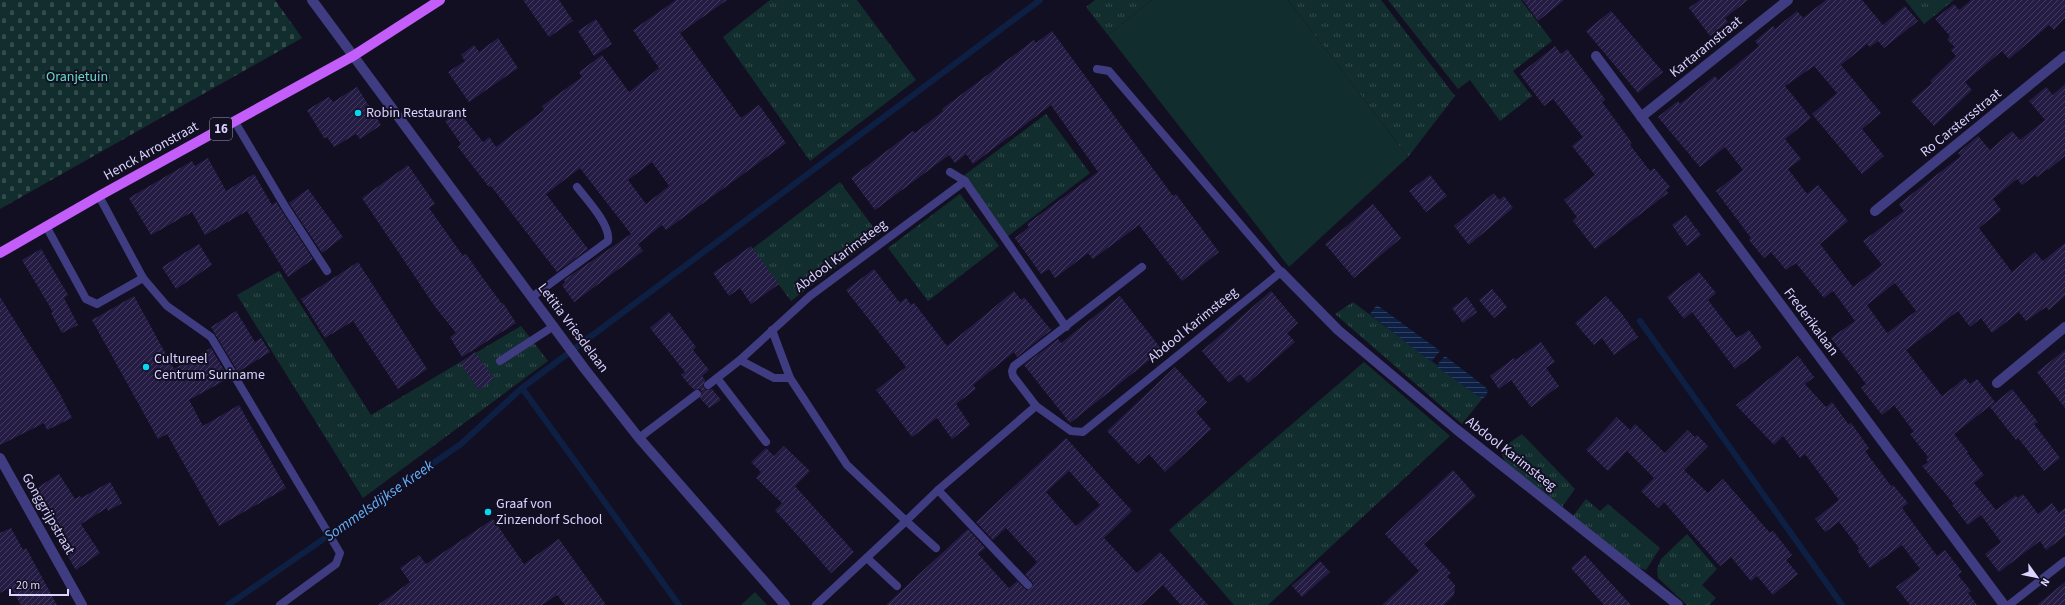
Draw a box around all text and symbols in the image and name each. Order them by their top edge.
street label: Kartaramstraat [1665,11,1747,83]
park label: Oranjetuin [46,67,108,87]
street label: Ro Carstersstraat [1916,84,2006,162]
place label: Robin Restaurant [366,103,467,123]
marker: Robin Restaurant [353,108,363,118]
street label: Henck Arronstraat [100,116,202,185]
road number: 16 [210,118,232,140]
street label: Abdool Karimsteeg [791,215,891,297]
street label: Letitia Vriesdelaan [533,279,613,377]
street label: Abdool Karimsteeg [1144,282,1242,368]
street label: Frederikalaan [1779,284,1843,360]
place label: Cultureel Centrum Suriname [154,349,265,385]
marker: Cultureel Centrum Suriname [141,362,151,372]
street label: Abdool Karimsteeg [1461,412,1561,496]
water label: Sommelsdijkse Kreek [320,455,439,547]
street label: Gonggrijpstraat [17,470,80,559]
place label: Graaf von Zinzendorf School [496,494,603,530]
marker: Graaf von Zinzendorf School [483,507,493,517]
north arrow [2017,557,2057,597]
scale bar [10,571,68,597]
text: N [2037,575,2053,589]
text: 20 m [16,577,40,594]

